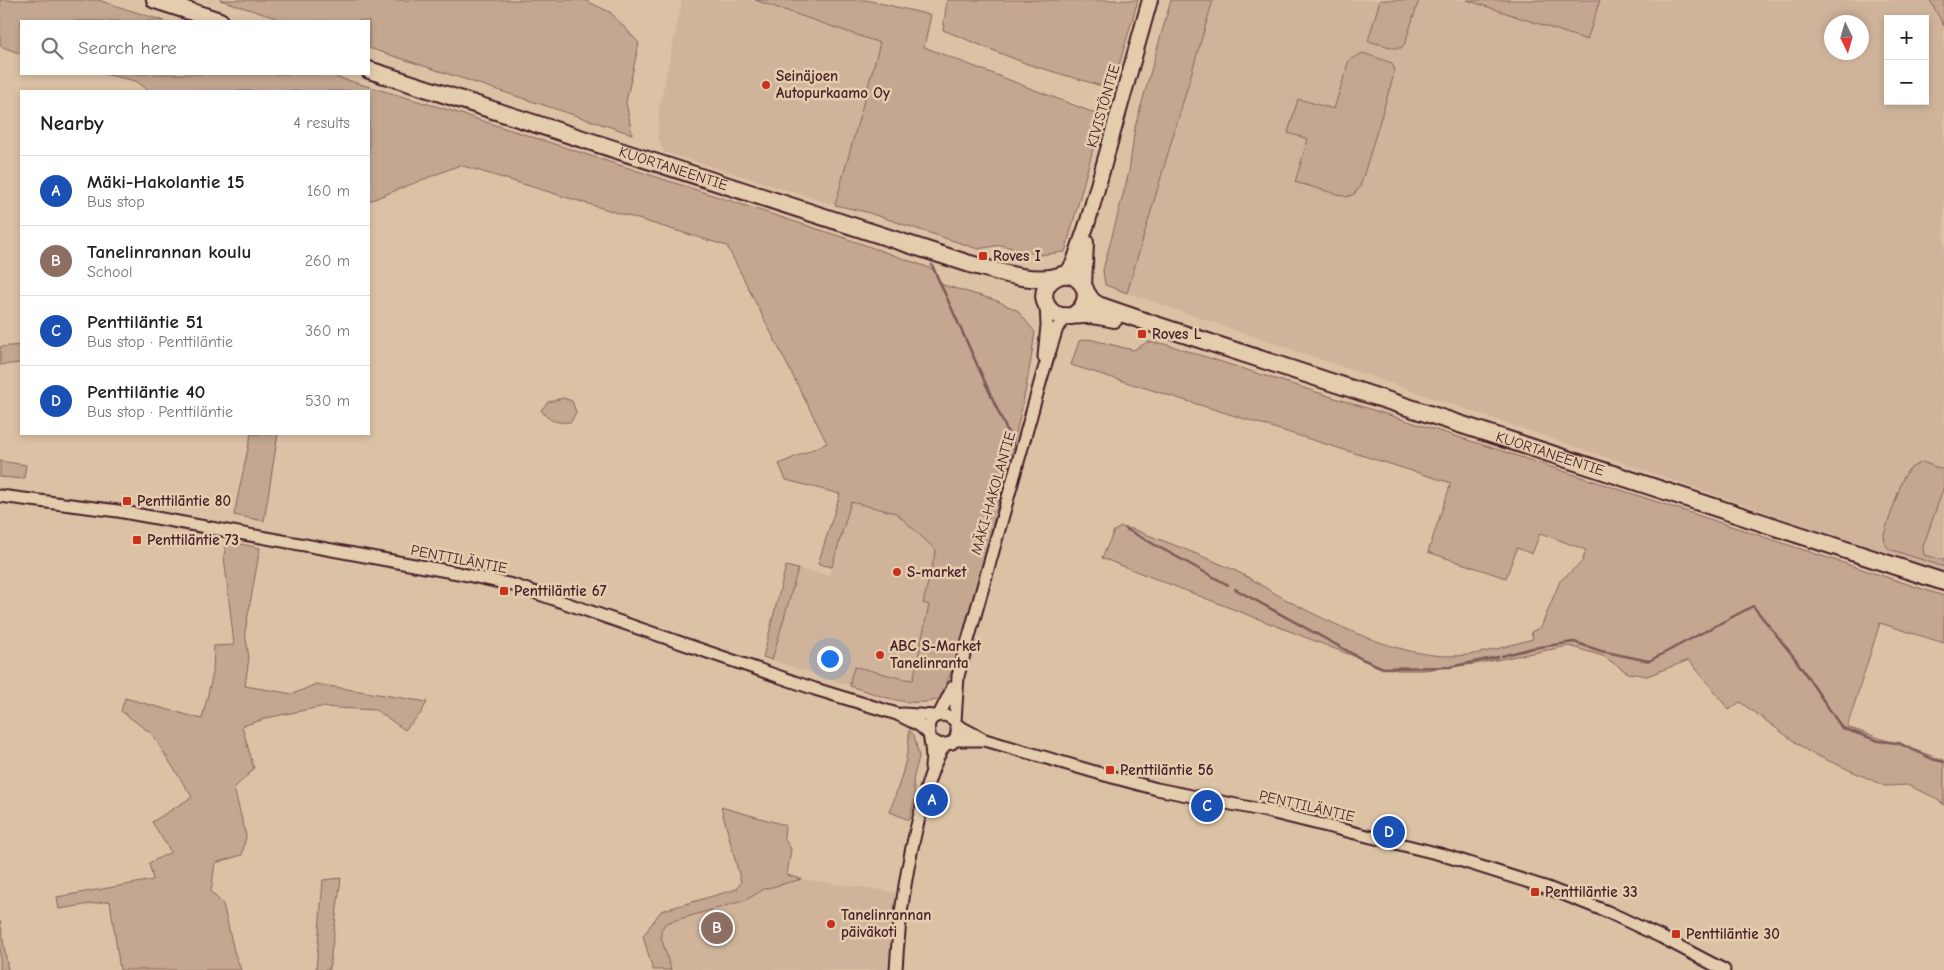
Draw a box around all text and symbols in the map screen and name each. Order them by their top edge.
north arrow [1824,15,1869,60]
map controls [1884,15,1929,105]
button: + [1884,15,1929,60]
search box [20,20,370,75]
icon: search [38,34,66,62]
text: Search here [78,37,177,59]
button: − [1884,60,1929,105]
street label: KIVISTÖNTIE [1083,62,1123,150]
place label: Seinäjoen Autopurkaamo Oy [776,67,890,102]
marker: Seinäjoen Autopurkaamo Oy [760,79,772,91]
text: Nearby [40,111,104,135]
text: 4 results [293,114,350,132]
street label: KUORTANEENTIE [617,142,730,194]
text: Mäki-Hakolantie 15 [87,171,245,193]
text: A [52,182,60,200]
text: 160 m [307,182,350,200]
text: Bus stop [87,193,145,211]
text: Tanelinrannan koulu [87,241,251,263]
place label: Roves I [993,247,1041,265]
marker: Roves I [977,250,989,262]
text: B [51,252,61,270]
text: 260 m [305,252,350,270]
text: School [87,263,133,281]
text: Penttiläntie 51 [87,311,203,333]
text: C [51,322,61,340]
text: 360 m [305,322,350,340]
place label: Roves L [1152,325,1202,343]
marker: Roves L [1136,328,1148,340]
text: Bus stop · Penttiläntie [87,333,233,351]
text: Penttiläntie 40 [87,381,205,403]
text: D [51,392,61,410]
text: 530 m [305,392,350,410]
text: Bus stop · Penttiläntie [87,403,233,421]
street label: KUORTANEENTIE [1494,427,1607,480]
street label: MÄKI-HAKOLANTIE [967,429,1019,557]
place label: Penttiläntie 80 [137,492,231,510]
marker: Penttiläntie 80 [121,495,133,507]
place label: Penttiläntie 73 [147,531,239,549]
marker: Penttiläntie 73 [131,534,143,546]
street label: PENTTILÄNTIE [409,541,509,577]
place label: S-market [907,563,967,581]
marker: S-market [891,566,903,578]
place label: Penttiläntie 67 [514,582,607,600]
marker: Penttiläntie 67 [498,585,510,597]
place label: ABC S-Market Tanelinranta [890,637,982,672]
your location [817,646,843,672]
marker: ABC S-Market Tanelinranta [874,649,886,661]
place label: Penttiläntie 56 [1120,761,1214,779]
marker: Penttiläntie 56 [1104,764,1116,776]
pin: A [916,781,948,819]
street label: PENTTILÄNTIE [1257,786,1357,826]
pin: C [1191,787,1223,825]
pin: D [1373,813,1405,851]
place label: Penttiläntie 33 [1545,883,1638,901]
marker: Penttiläntie 33 [1529,886,1541,898]
place label: Tanelinrannan päiväkoti [841,906,931,941]
pin: B [701,909,733,947]
marker: Tanelinrannan päiväkoti [825,918,837,930]
place label: Penttiläntie 30 [1686,925,1780,943]
marker: Penttiläntie 30 [1670,928,1682,940]

